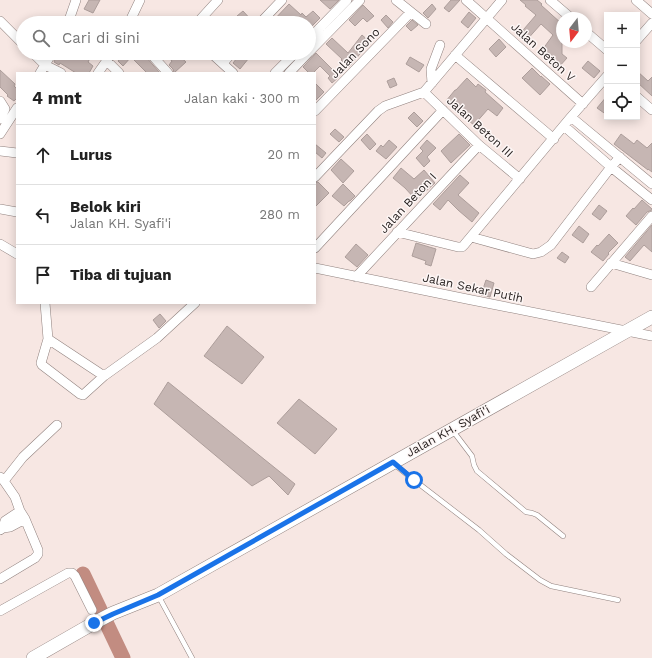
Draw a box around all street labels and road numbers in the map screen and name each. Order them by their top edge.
street label: Jalan Beton V [508,20,578,84]
street label: Jalan Sono [327,25,383,81]
street label: Jalan Beton III [444,94,516,160]
street label: Jalan Beton I [377,170,439,236]
street label: Jalan Sekar Putih [421,270,525,306]
street label: Jalan KH. Syafi'i [404,402,492,460]

